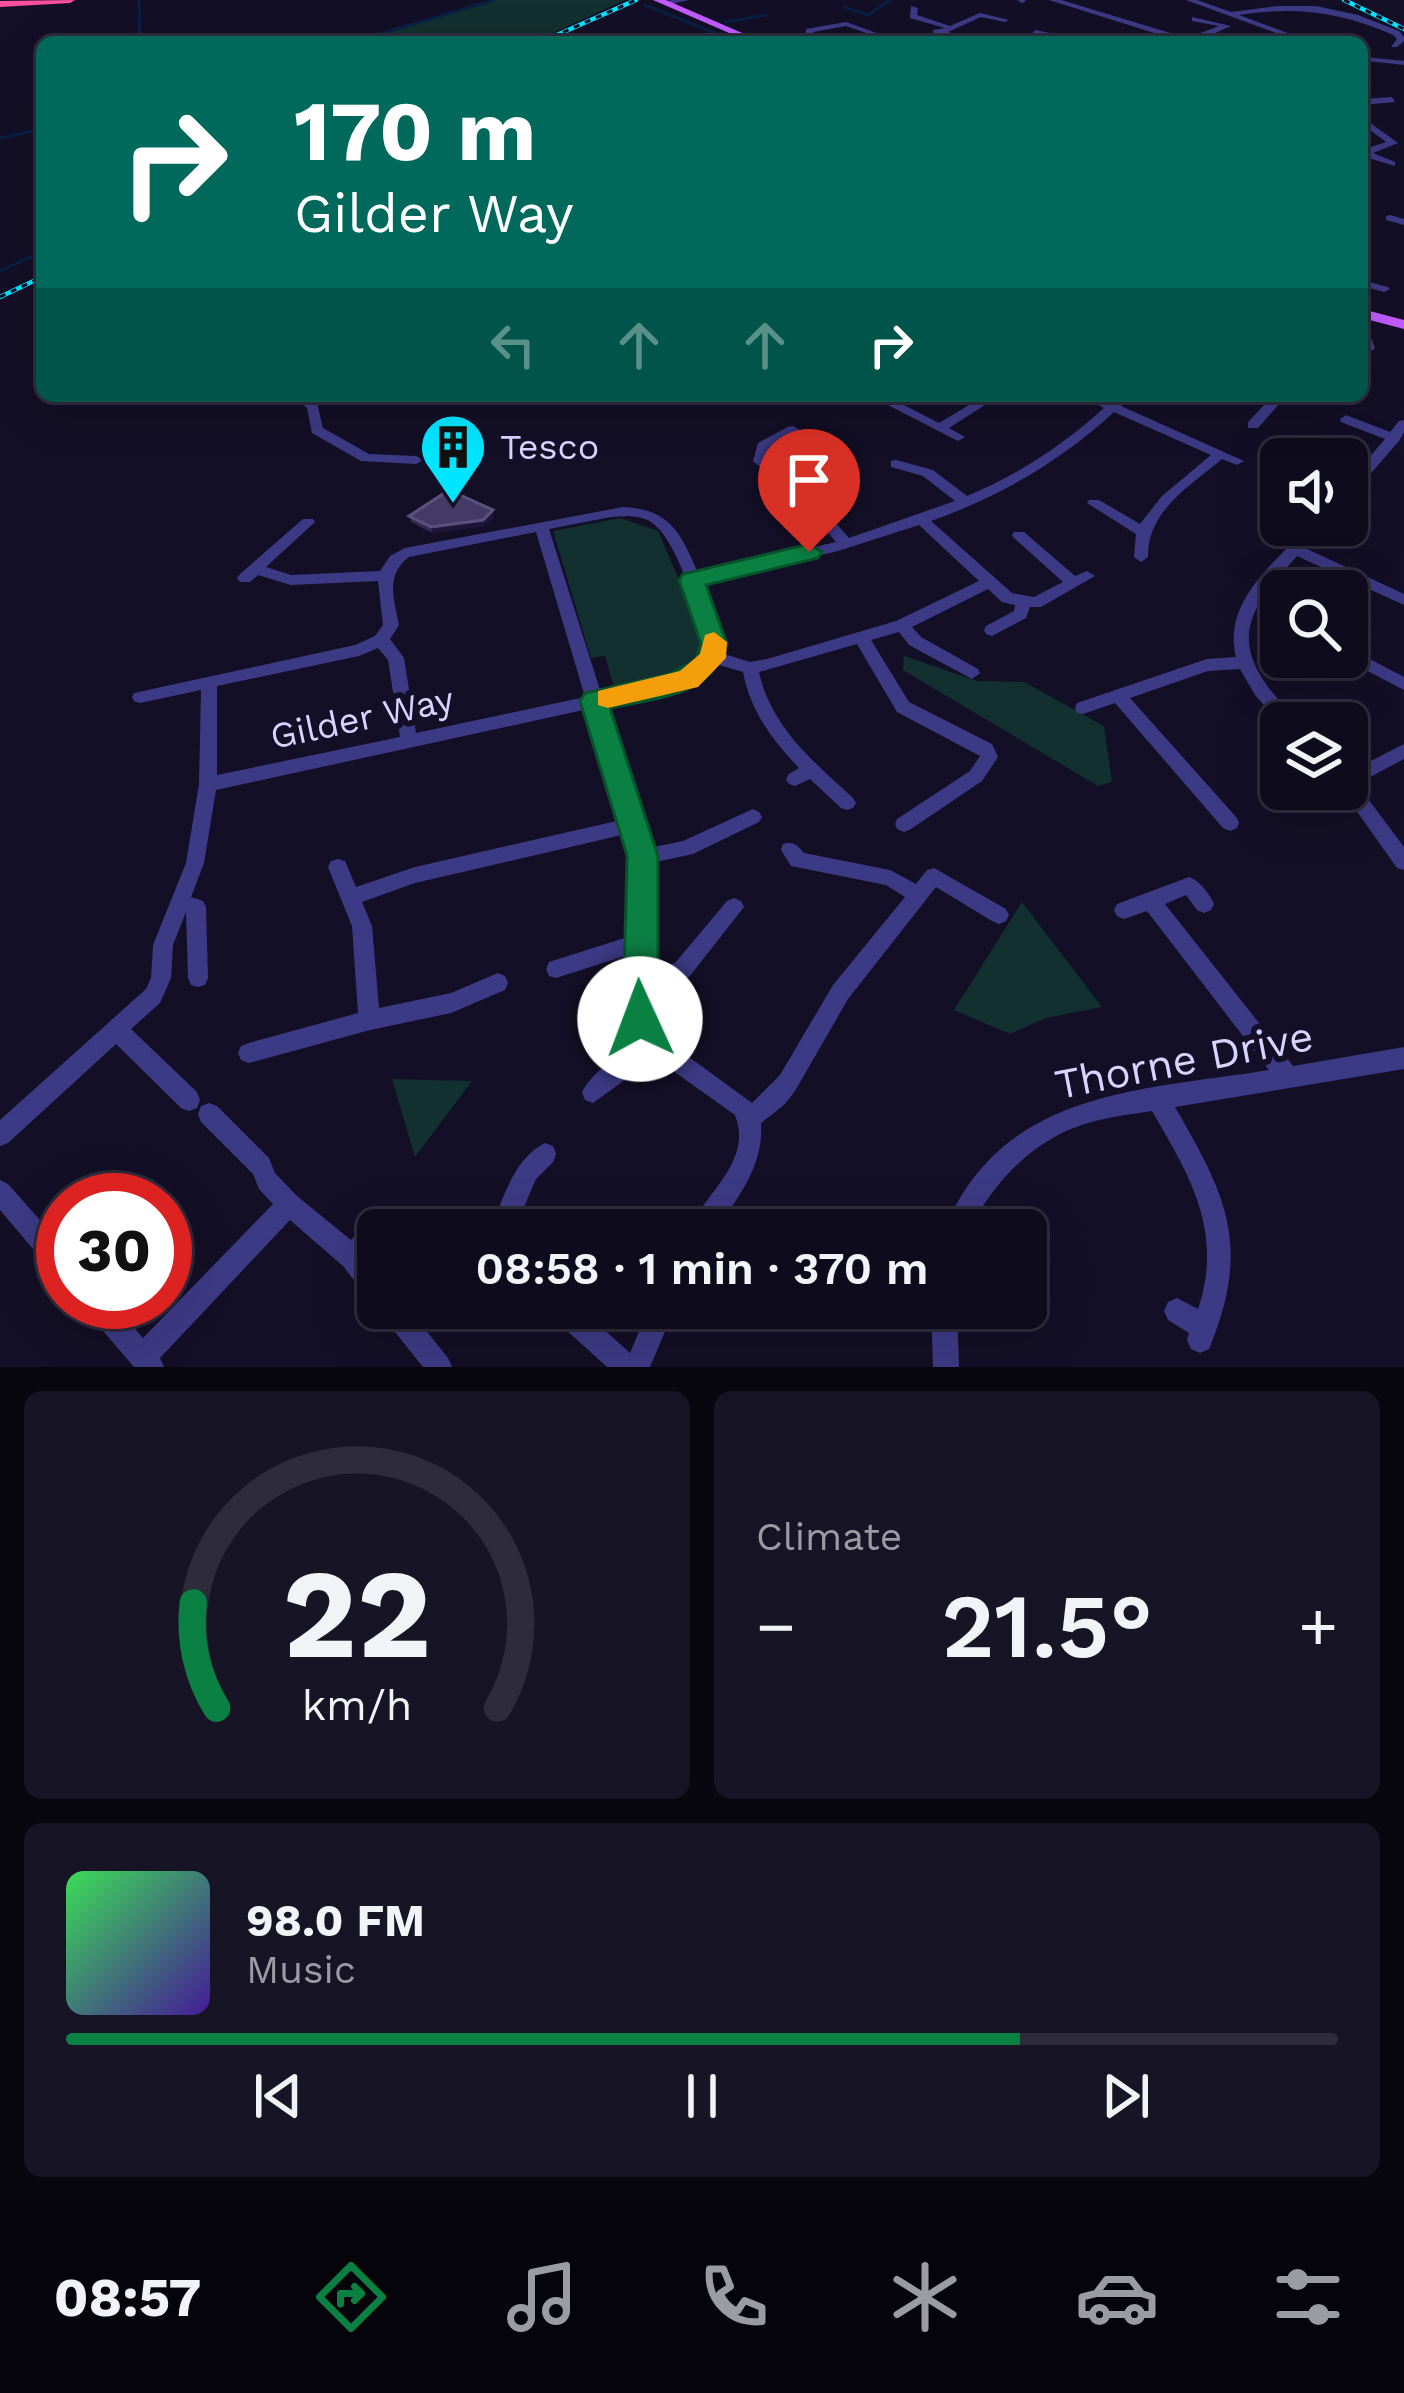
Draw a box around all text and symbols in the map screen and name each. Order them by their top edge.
text: 170 m [294,82,536,180]
icon: right [96,84,252,240]
text: Gilder Way [294,182,574,245]
icon: left [480,312,546,378]
icon: ahead [606,312,672,378]
icon: ahead [732,312,798,378]
icon: right [858,312,924,378]
building icon: Tesco [418,412,488,506]
place label: Tesco [500,426,599,468]
pin [758,429,860,552]
map controls [1260,438,1368,810]
button: sound [1260,438,1368,546]
icon: arrive [776,447,842,513]
button: search [1260,570,1368,678]
street label: Gilder Way [266,678,458,758]
button: layers [1260,702,1368,810]
position arrow [577,956,703,1082]
street label: Thorne Drive [1051,1011,1317,1109]
speed limit sign: 30 [36,1173,192,1329]
text: 08:58 · 1 min · 370 m [476,1242,929,1295]
text: Climate [756,1514,902,1559]
text: 22 [283,1541,431,1687]
text: 21.5° [941,1573,1153,1679]
text: − [756,1588,796,1665]
text: + [1298,1588,1338,1665]
text: km/h [302,1680,412,1730]
text: 98.0 FM [246,1894,425,1947]
text: Music [246,1947,356,1992]
icon: previous [245,2063,311,2129]
icon: pause [669,2063,735,2129]
icon: next [1093,2063,1159,2129]
icon: directions [309,2255,393,2339]
icon: music [500,2255,584,2339]
icon: phone [692,2255,776,2339]
icon: climate [883,2255,967,2339]
icon: car [1075,2255,1159,2339]
icon: filters [1266,2255,1350,2339]
text: 08:57 [54,2266,201,2329]

